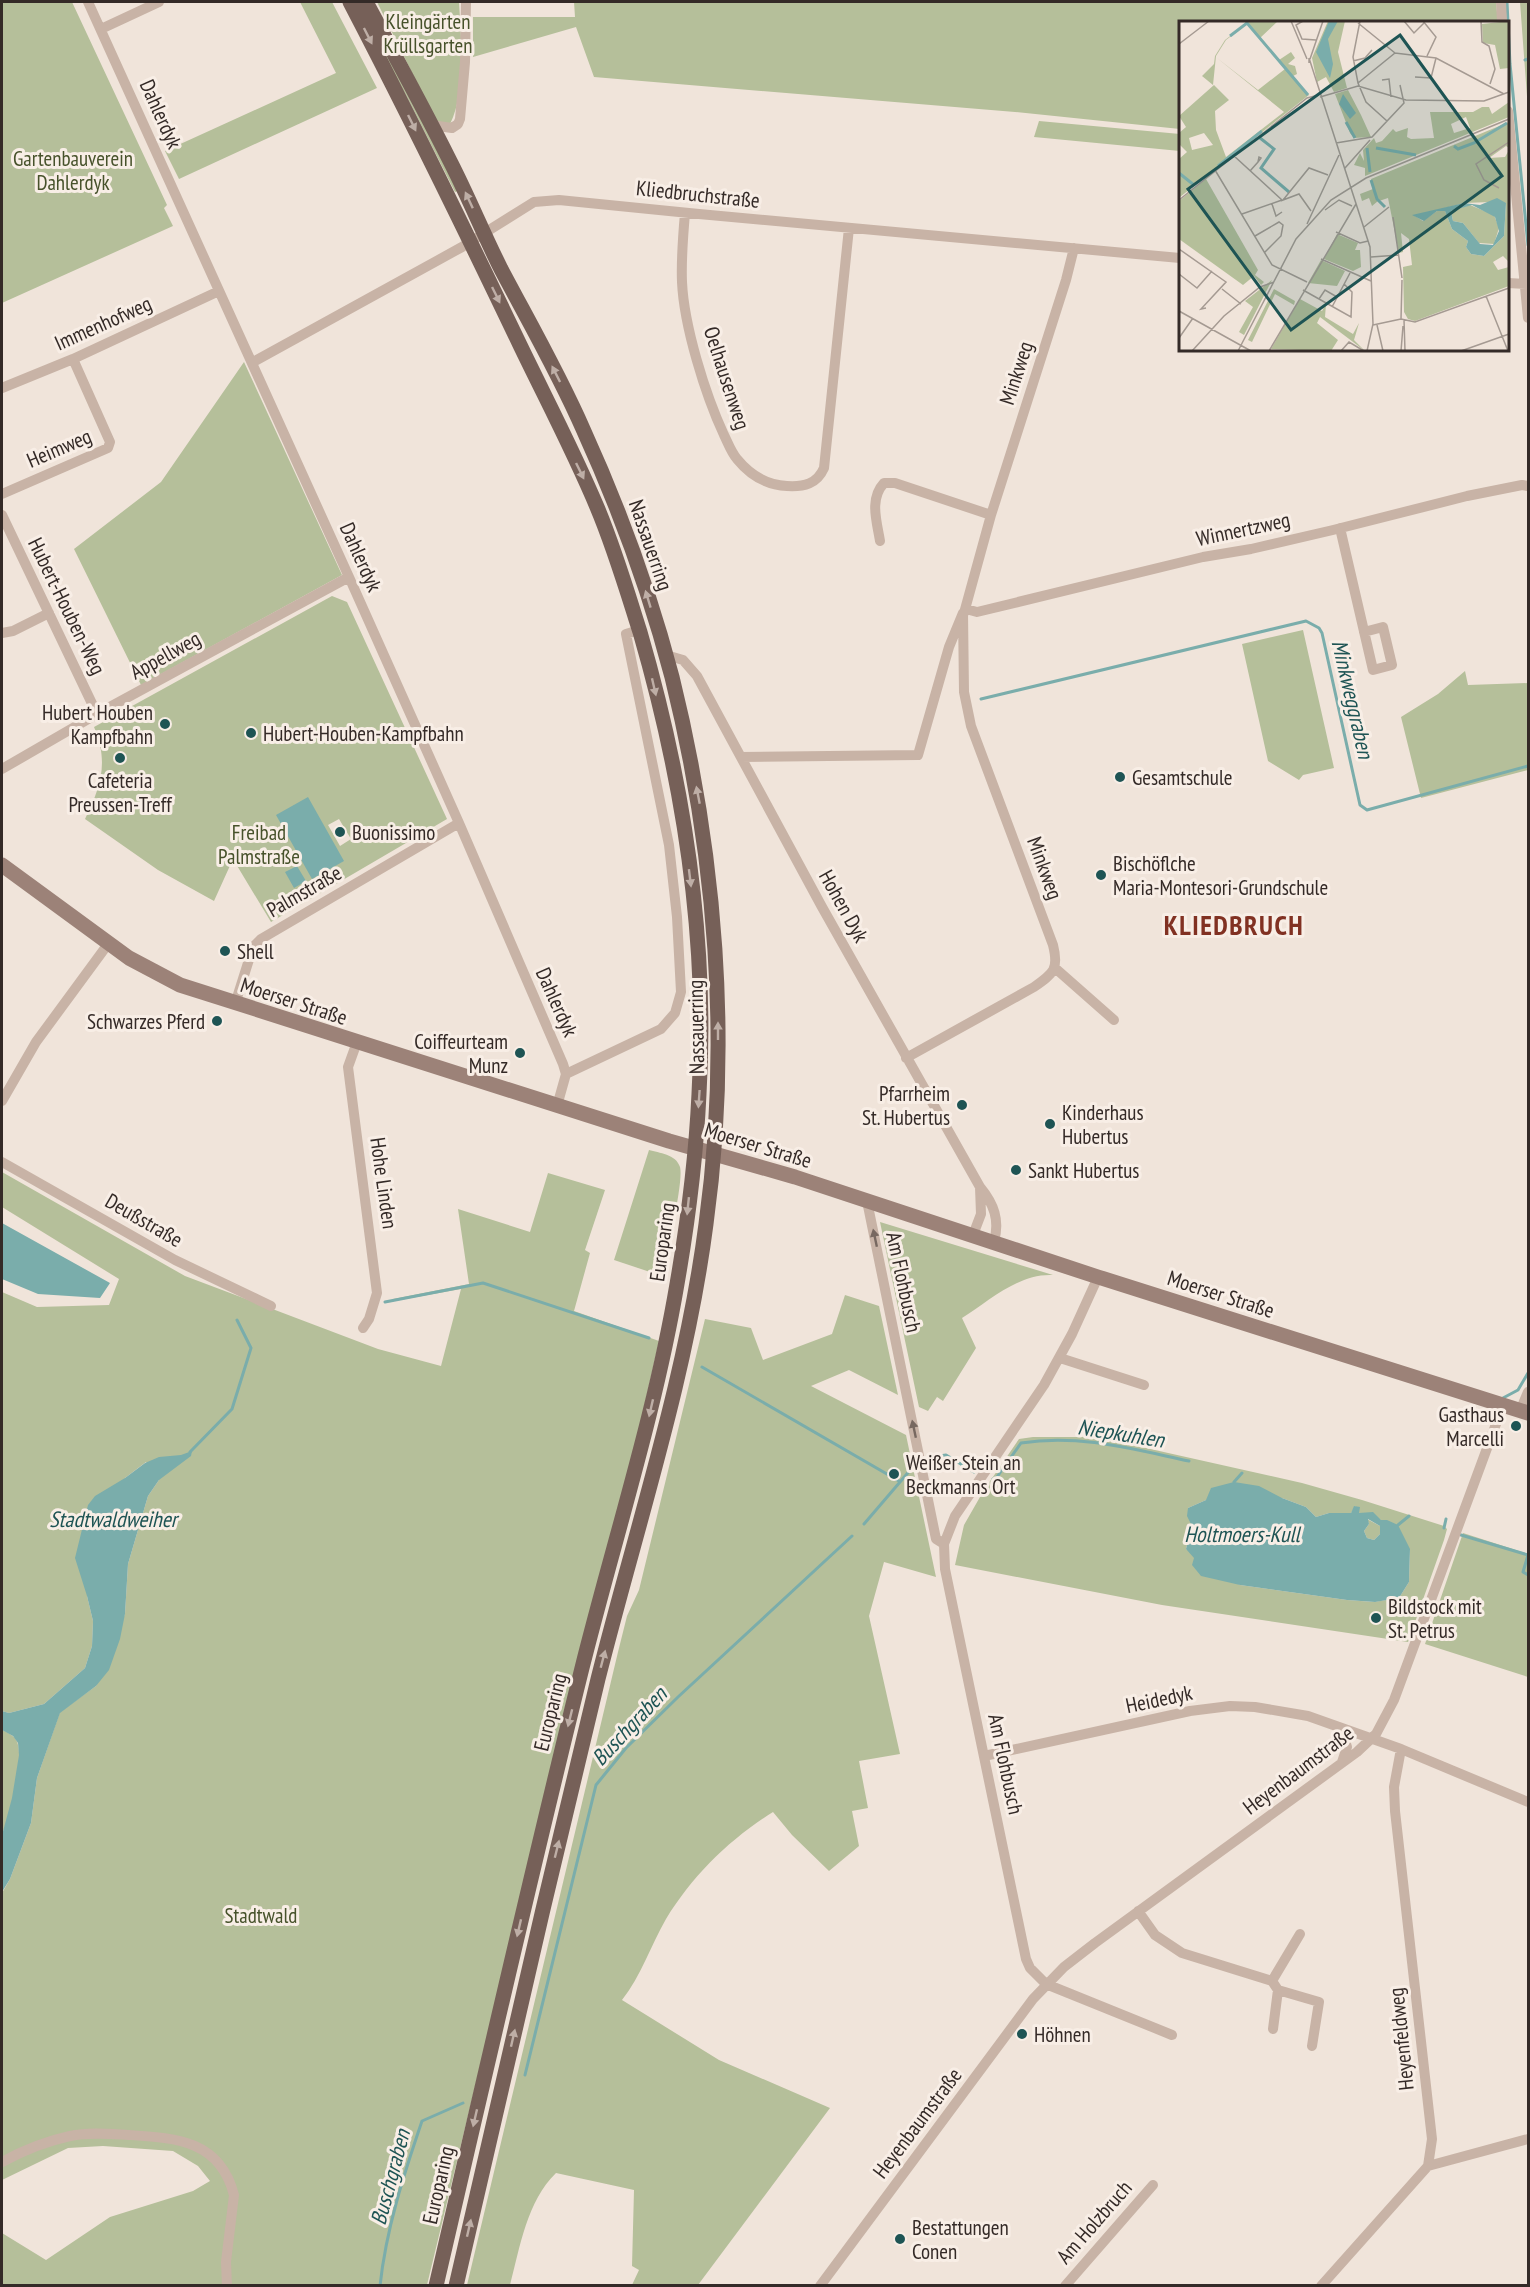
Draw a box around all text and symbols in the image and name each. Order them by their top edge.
park label: Kleingärten Krüllsgarten [384,8,472,59]
inset map [1179,21,1509,351]
one-way arrow [363,28,373,45]
street label: Dahlerdyk [134,75,188,153]
one-way arrow [406,114,416,132]
park label: Gartenbauverein Dahlerdyk [13,145,133,196]
street label: Kliedbruchstraße [635,174,761,214]
one-way arrow [464,192,473,209]
one-way arrow [491,286,500,303]
street label: Immenhofweg [50,290,156,356]
street label: Oelhausenweg [698,323,756,433]
street label: Minkweg [993,338,1039,408]
one-way arrow [551,366,561,383]
street label: Heimweg [22,422,96,474]
one-way arrow [575,462,584,479]
street label: Nassauerring [623,496,679,594]
street label: Winnertzweg [1194,506,1292,552]
street label: Dahlerdyk [334,518,388,596]
street label: Hubert-Houben-Weg [22,533,112,679]
one-way arrow [643,590,652,608]
street label: Appellweg [125,625,205,685]
water label: Minkweggraben [1326,637,1381,762]
one-way arrow [649,677,659,696]
place label: Hubert Houben Kampfbahn [42,699,153,750]
marker: Hubert Houben Kampfbahn [158,717,172,731]
place label: Hubert-Houben-Kampfbahn [263,720,464,747]
marker: Hubert-Houben-Kampfbahn [244,726,258,740]
marker: Cafeteria Preussen-Treff [113,751,127,765]
place label: Gesamtschule [1132,764,1232,791]
place label: Cafeteria Preussen-Treff [68,767,172,818]
marker: Gesamtschule [1113,770,1127,784]
one-way arrow [693,785,702,804]
park label: Freibad Palmstraße [218,819,300,870]
place label: Buonissimo [352,819,435,846]
marker: Buonissimo [333,825,347,839]
street label: Minkweg [1021,833,1069,903]
place label: Bischöflche Maria-Montesori-Grundschule [1113,850,1328,901]
street label: Palmstraße [262,859,346,923]
street label: Hohen Dyk [813,865,875,947]
marker: Bischöflche Maria-Montesori-Grundschule [1094,868,1108,882]
one-way arrow [685,869,694,888]
district label: KLIEDBRUCH [1164,908,1304,942]
place label: Shell [237,938,274,965]
marker: Shell [218,944,232,958]
street label: Dahlerdyk [530,963,584,1041]
street label: Moerser Straße [237,971,351,1031]
street label: Nassauerring [682,980,710,1074]
place label: Schwarzes Pferd [87,1008,205,1035]
marker: Schwarzes Pferd [210,1014,224,1028]
one-way arrow [713,1021,723,1040]
place label: Coiffeurteam Munz [414,1028,508,1079]
marker: Coiffeurteam Munz [513,1046,527,1060]
place label: Pfarrheim St. Hubertus [862,1080,950,1131]
one-way arrow [694,1090,703,1109]
marker: Pfarrheim St. Hubertus [955,1098,969,1112]
place label: Kinderhaus Hubertus [1062,1099,1144,1150]
street label: Moerser Straße [701,1116,815,1174]
marker: Kinderhaus Hubertus [1043,1117,1057,1131]
street label: Hohe Linden [364,1135,404,1231]
place label: Sankt Hubertus [1028,1157,1139,1184]
marker: Sankt Hubertus [1009,1163,1023,1177]
street label: Deußstraße [100,1187,188,1253]
one-way arrow [684,1196,693,1215]
street label: Europaring [643,1201,681,1283]
one-way arrow [869,1229,879,1247]
street label: Am Flohbusch [880,1229,928,1335]
street label: Moerser Straße [1164,1264,1278,1324]
one-way arrow [645,1398,655,1417]
place label: Gasthaus Marcelli [1439,1401,1504,1452]
water label: Niepkuhlen [1076,1412,1167,1454]
one-way arrow [909,1419,918,1438]
marker: Gasthaus Marcelli [1509,1419,1523,1433]
place label: Weißer Stein an Beckmanns Ort [906,1449,1021,1500]
marker: Weißer Stein an Beckmanns Ort [887,1467,901,1481]
water label: Stadtwaldweiher [49,1505,180,1533]
water label: Holtmoers-Kull [1184,1520,1302,1548]
place label: Bildstock mit St. Petrus [1388,1593,1482,1644]
marker: Bildstock mit St. Petrus [1369,1611,1383,1625]
one-way arrow [599,1650,609,1668]
street label: Europaring [527,1670,573,1754]
street label: Heidedyk [1123,1679,1195,1719]
water label: Buschgraben [586,1680,673,1771]
one-way arrow [564,1709,574,1727]
street label: Am Flohbusch [982,1711,1030,1817]
street label: Heyenbaumstraße [1237,1720,1359,1820]
one-way arrow [552,1839,562,1858]
park label: Stadtwald [225,1902,297,1929]
one-way arrow [514,1919,524,1937]
street label: Heyenfeldweg [1382,1986,1420,2092]
place label: Höhnen [1034,2021,1091,2048]
marker: Höhnen [1015,2027,1029,2041]
one-way arrow [508,2029,518,2048]
street label: Heyenbaumstraße [867,2062,967,2184]
one-way arrow [469,2109,479,2127]
water label: Buschgraben [364,2125,416,2228]
street label: Europaring [416,2143,460,2227]
street label: Am Holzbruch [1051,2175,1137,2269]
place label: Bestattungen Conen [912,2214,1009,2265]
one-way arrow [464,2219,474,2238]
marker: Bestattungen Conen [893,2232,907,2246]

